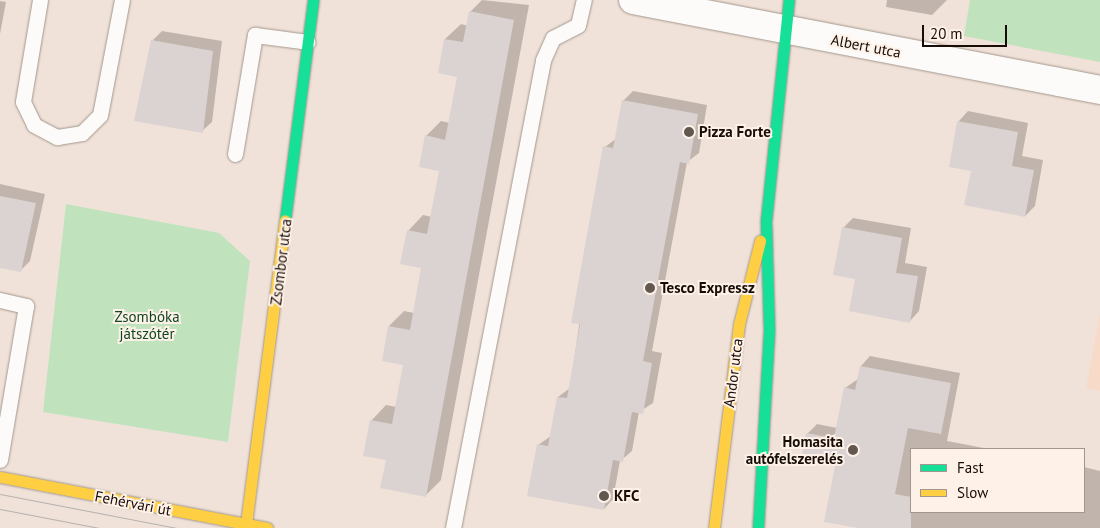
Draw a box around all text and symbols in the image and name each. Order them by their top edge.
scale bar [925,15,1010,47]
text: 20 m [930,24,963,43]
street label: Albert utca [830,30,902,62]
place label: Pizza Forte [699,123,771,141]
marker: Pizza Forte [683,126,695,138]
street label: Zsombor utca [267,218,295,306]
place label: Tesco Expressz [660,279,755,297]
marker: Tesco Expressz [644,282,656,294]
park label: Zsombóka játszótér [114,307,180,342]
street label: Andor utca [720,337,746,409]
place label: Homasita autófelszerelés [746,432,843,467]
marker: Homasita autófelszerelés [847,444,859,456]
legend [910,448,1085,513]
text: Fast [957,458,984,477]
text: Slow [957,483,988,502]
street label: Fehérvári út [93,487,173,519]
place label: KFC [614,487,639,505]
marker: KFC [598,490,610,502]

